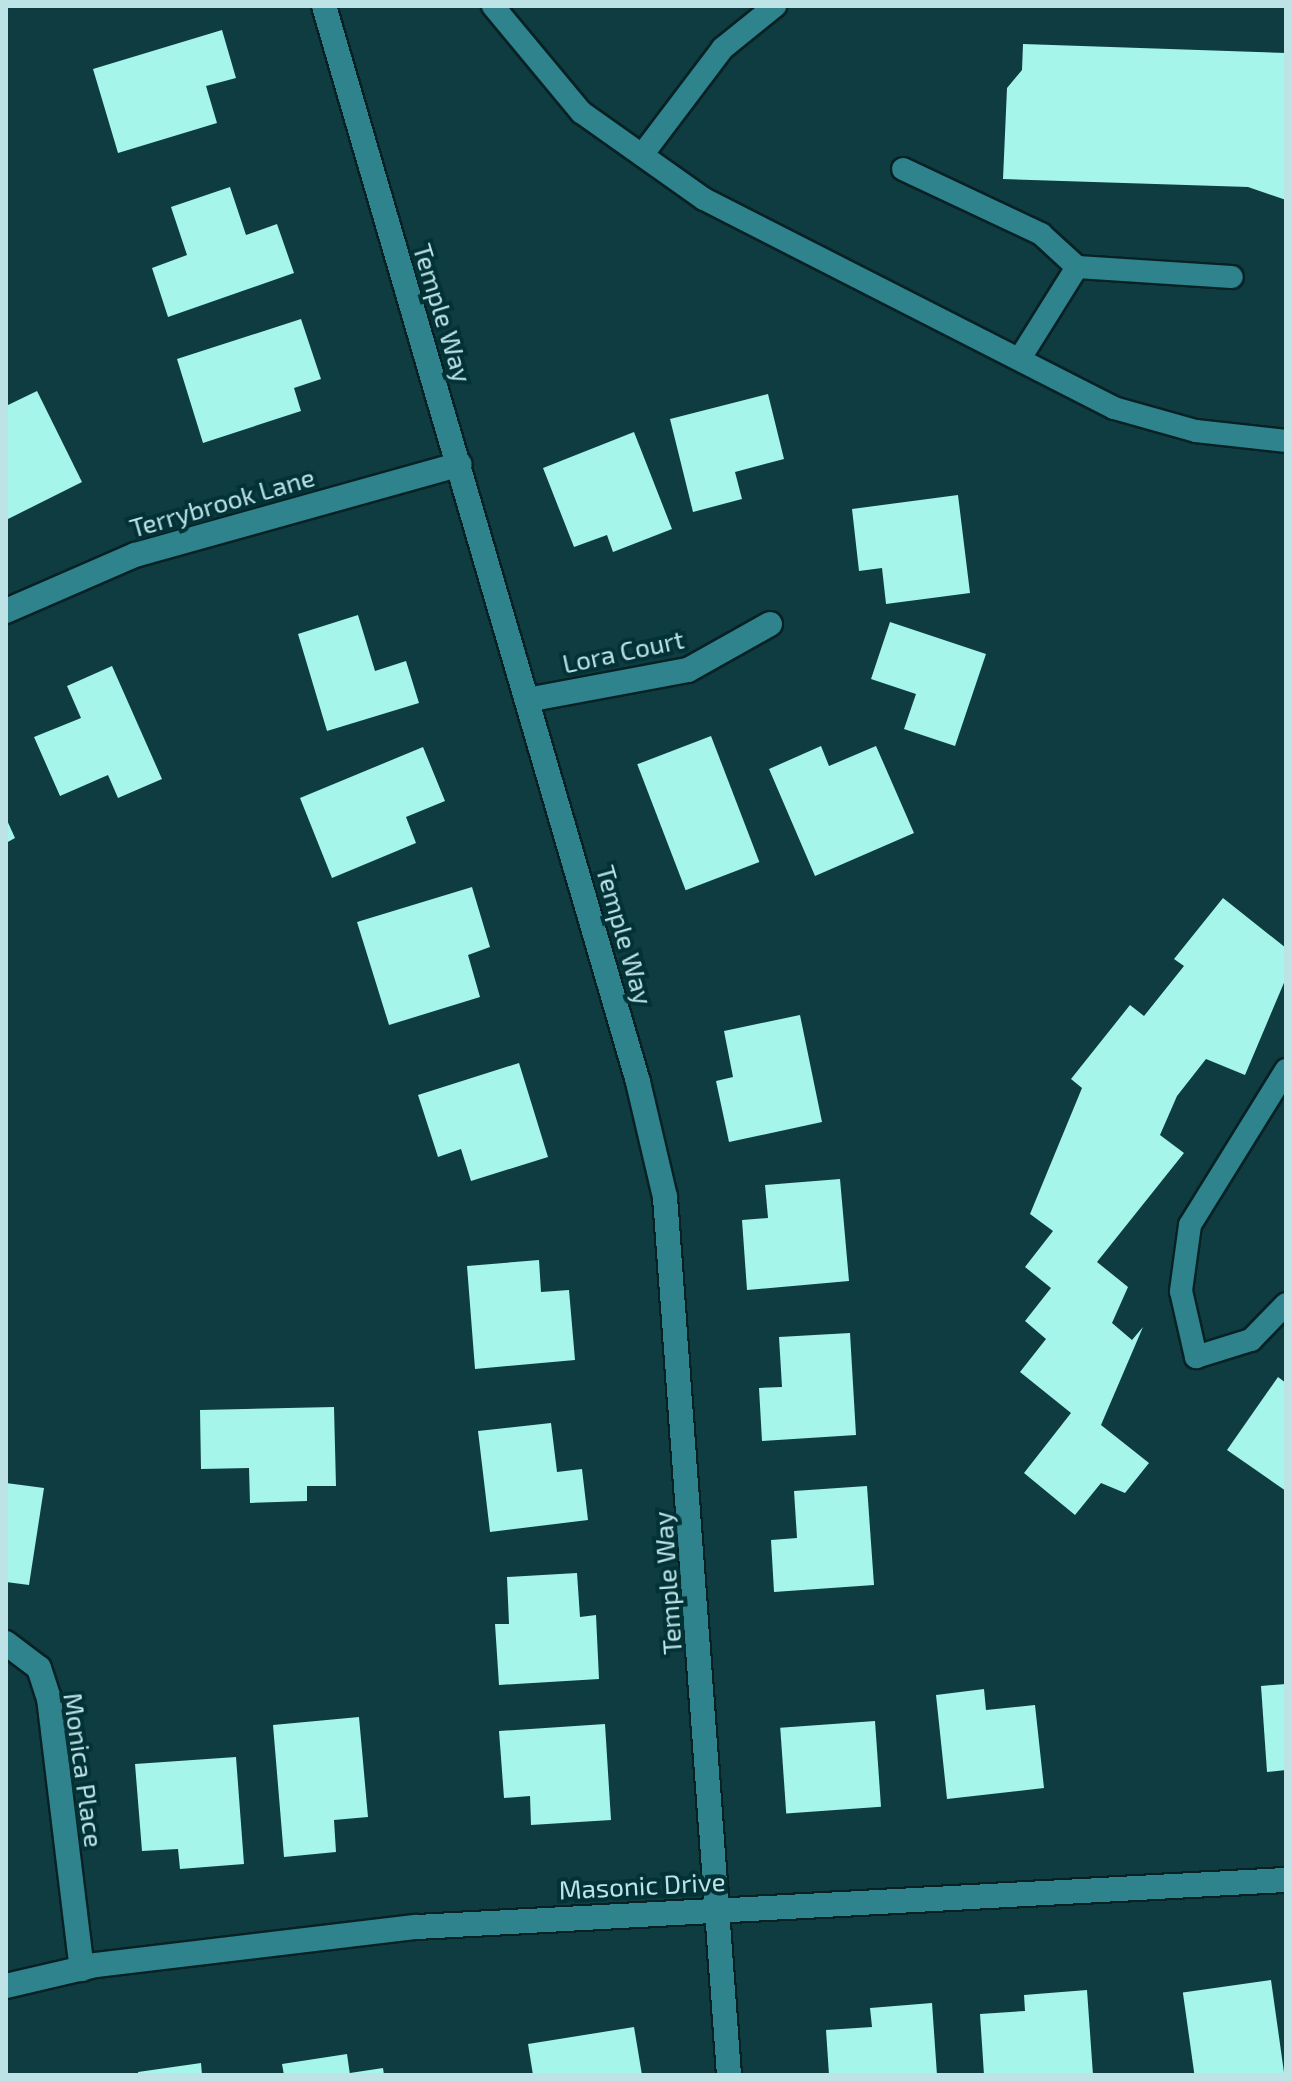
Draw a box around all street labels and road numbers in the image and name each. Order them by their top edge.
street label: Temple Way [407,240,479,386]
street label: Terrybrook Lane [126,461,318,543]
street label: Lora Court [559,623,687,679]
street label: Temple Way [590,862,660,1008]
street label: Temple Way [646,1510,688,1656]
street label: Monica Place [58,1691,110,1849]
street label: Masonic Drive [558,1865,726,1905]

